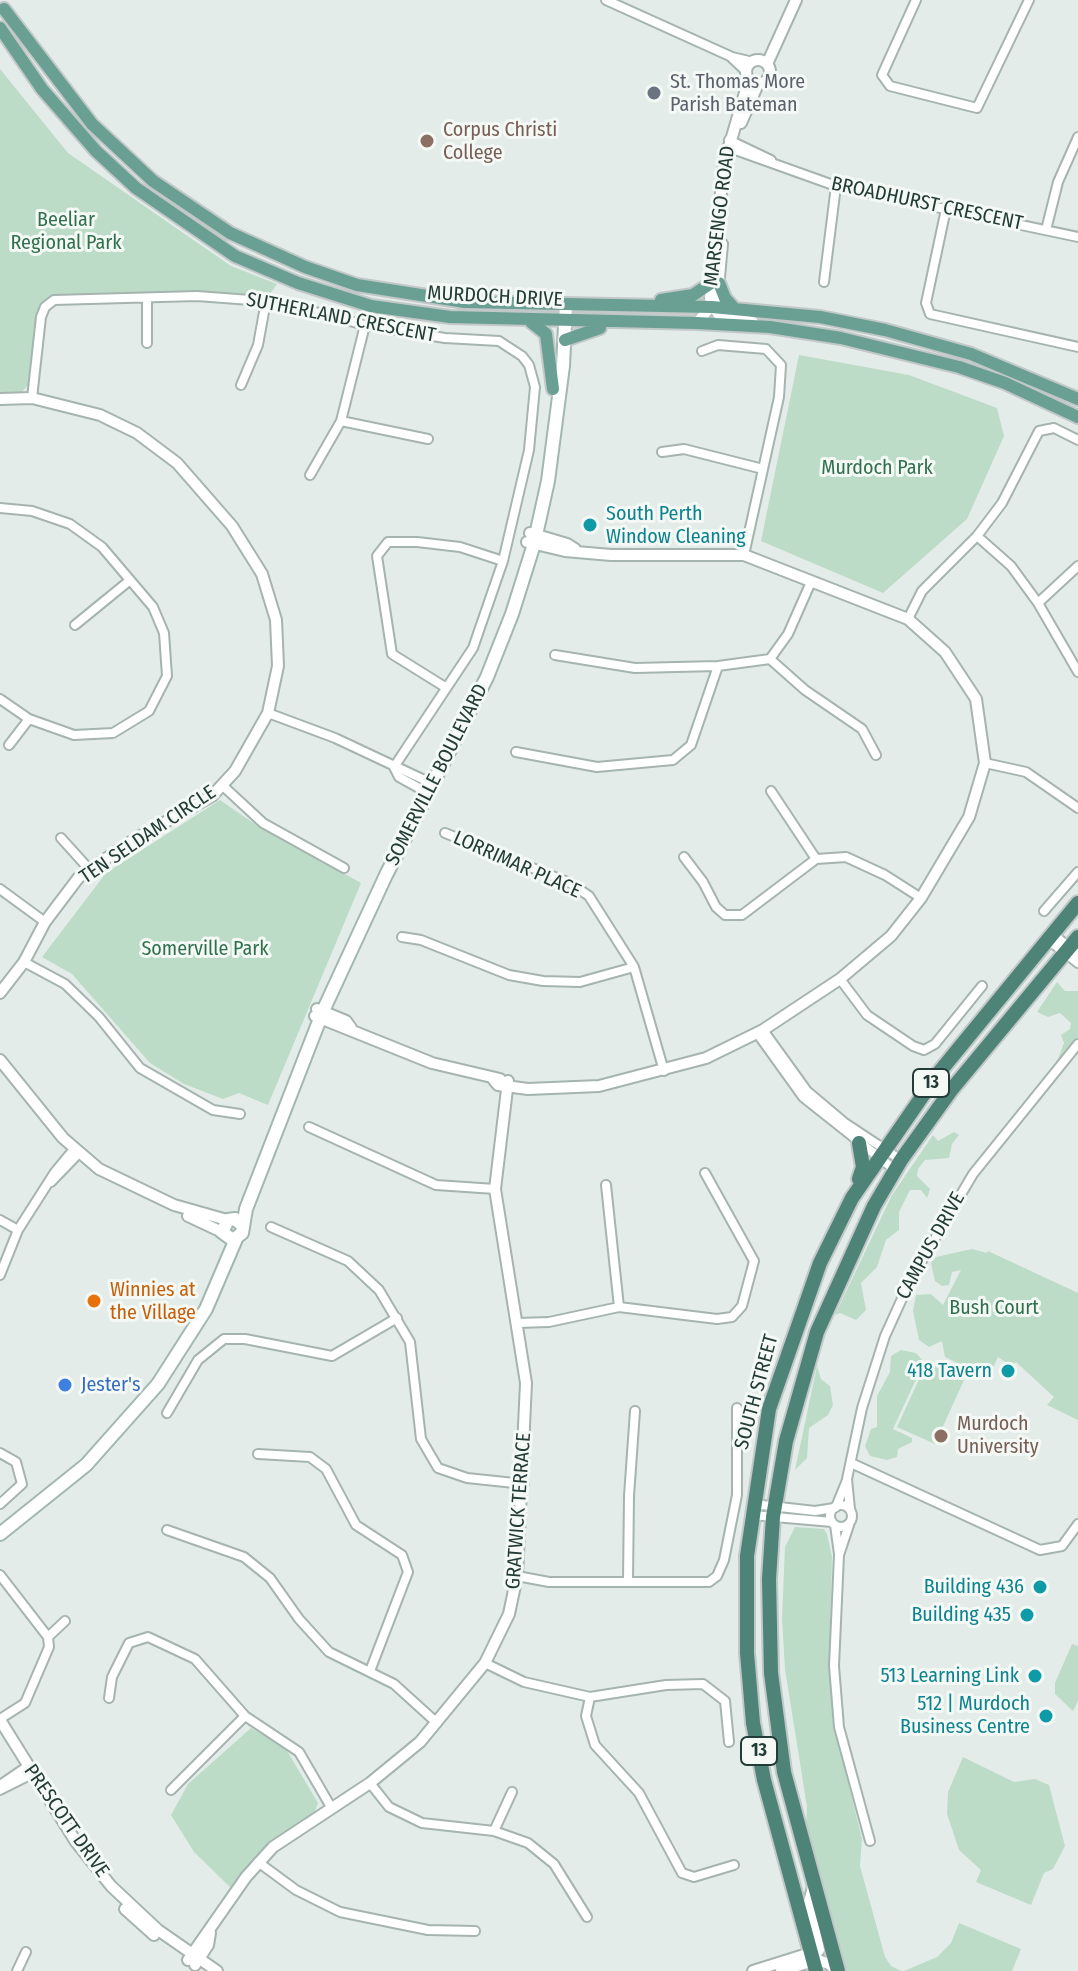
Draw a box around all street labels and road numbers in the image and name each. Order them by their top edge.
street label: MARSENGO ROAD [700,145,740,287]
street label: BROADHURST CRESCENT [829,172,1025,236]
street label: MURDOCH DRIVE [427,281,563,313]
street label: SUTHERLAND CRESCENT [244,288,438,348]
street label: SOMERVILLE BOULEVARD [381,680,493,870]
street label: TEN SELDAM CIRCLE [75,781,221,889]
street label: LORRIMAR PLACE [450,826,584,904]
road number: 13 [913,1069,949,1097]
street label: CAMPUS DRIVE [892,1188,970,1304]
street label: SOUTH STREET [730,1332,784,1452]
street label: GRATWICK TERRACE [502,1432,536,1590]
road number: 13 [741,1737,777,1765]
street label: PRESCOTT DRIVE [18,1760,114,1882]

